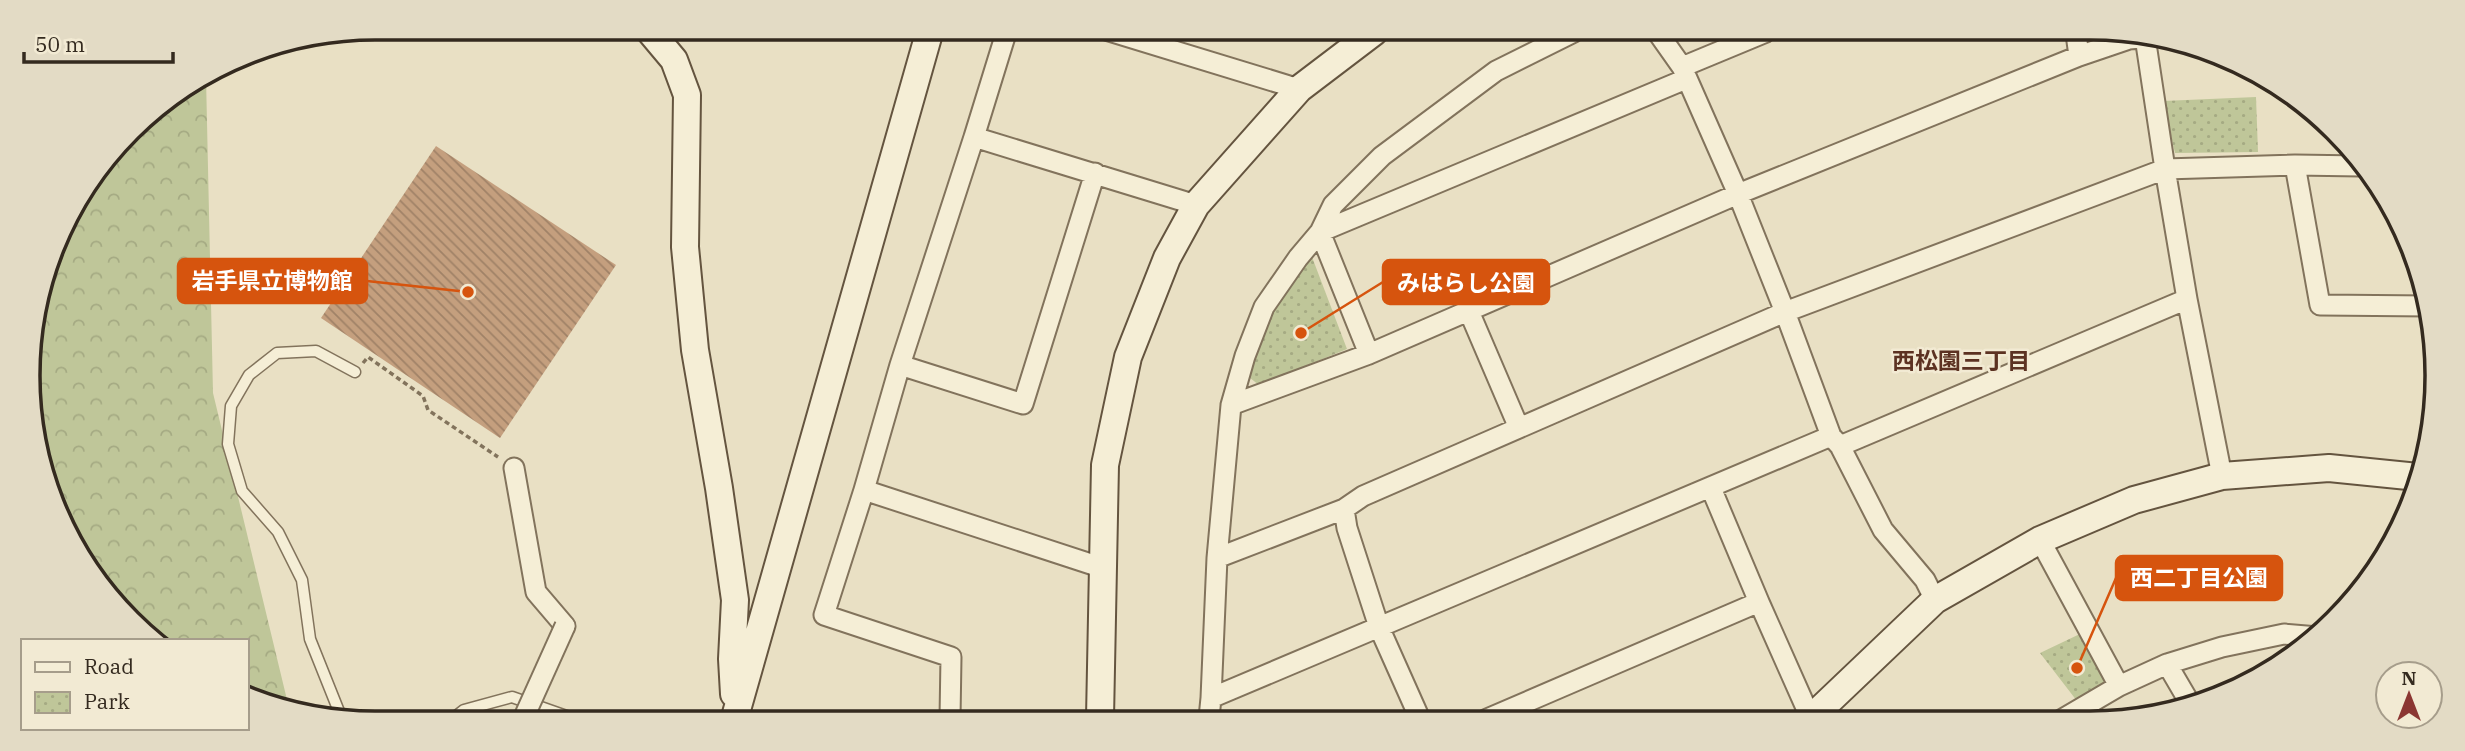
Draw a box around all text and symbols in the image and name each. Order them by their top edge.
scale bar [24,21,173,65]
text: 50 m [35,30,85,58]
callout: 岩手県立博物館 [178,259,367,303]
callout: みはらし公園 [1383,260,1549,304]
text: 岩手県立博物館 [192,265,353,295]
text: みはらし公園 [1397,267,1535,297]
district label: 西松園三丁目 [1892,345,2030,375]
callout: 西二丁目公園 [2116,556,2282,600]
text: 西二丁目公園 [2130,562,2268,592]
legend [21,639,248,730]
text: Road [84,652,134,680]
north arrow [2374,660,2444,730]
text: N [2401,666,2417,690]
text: Park [84,687,131,715]

